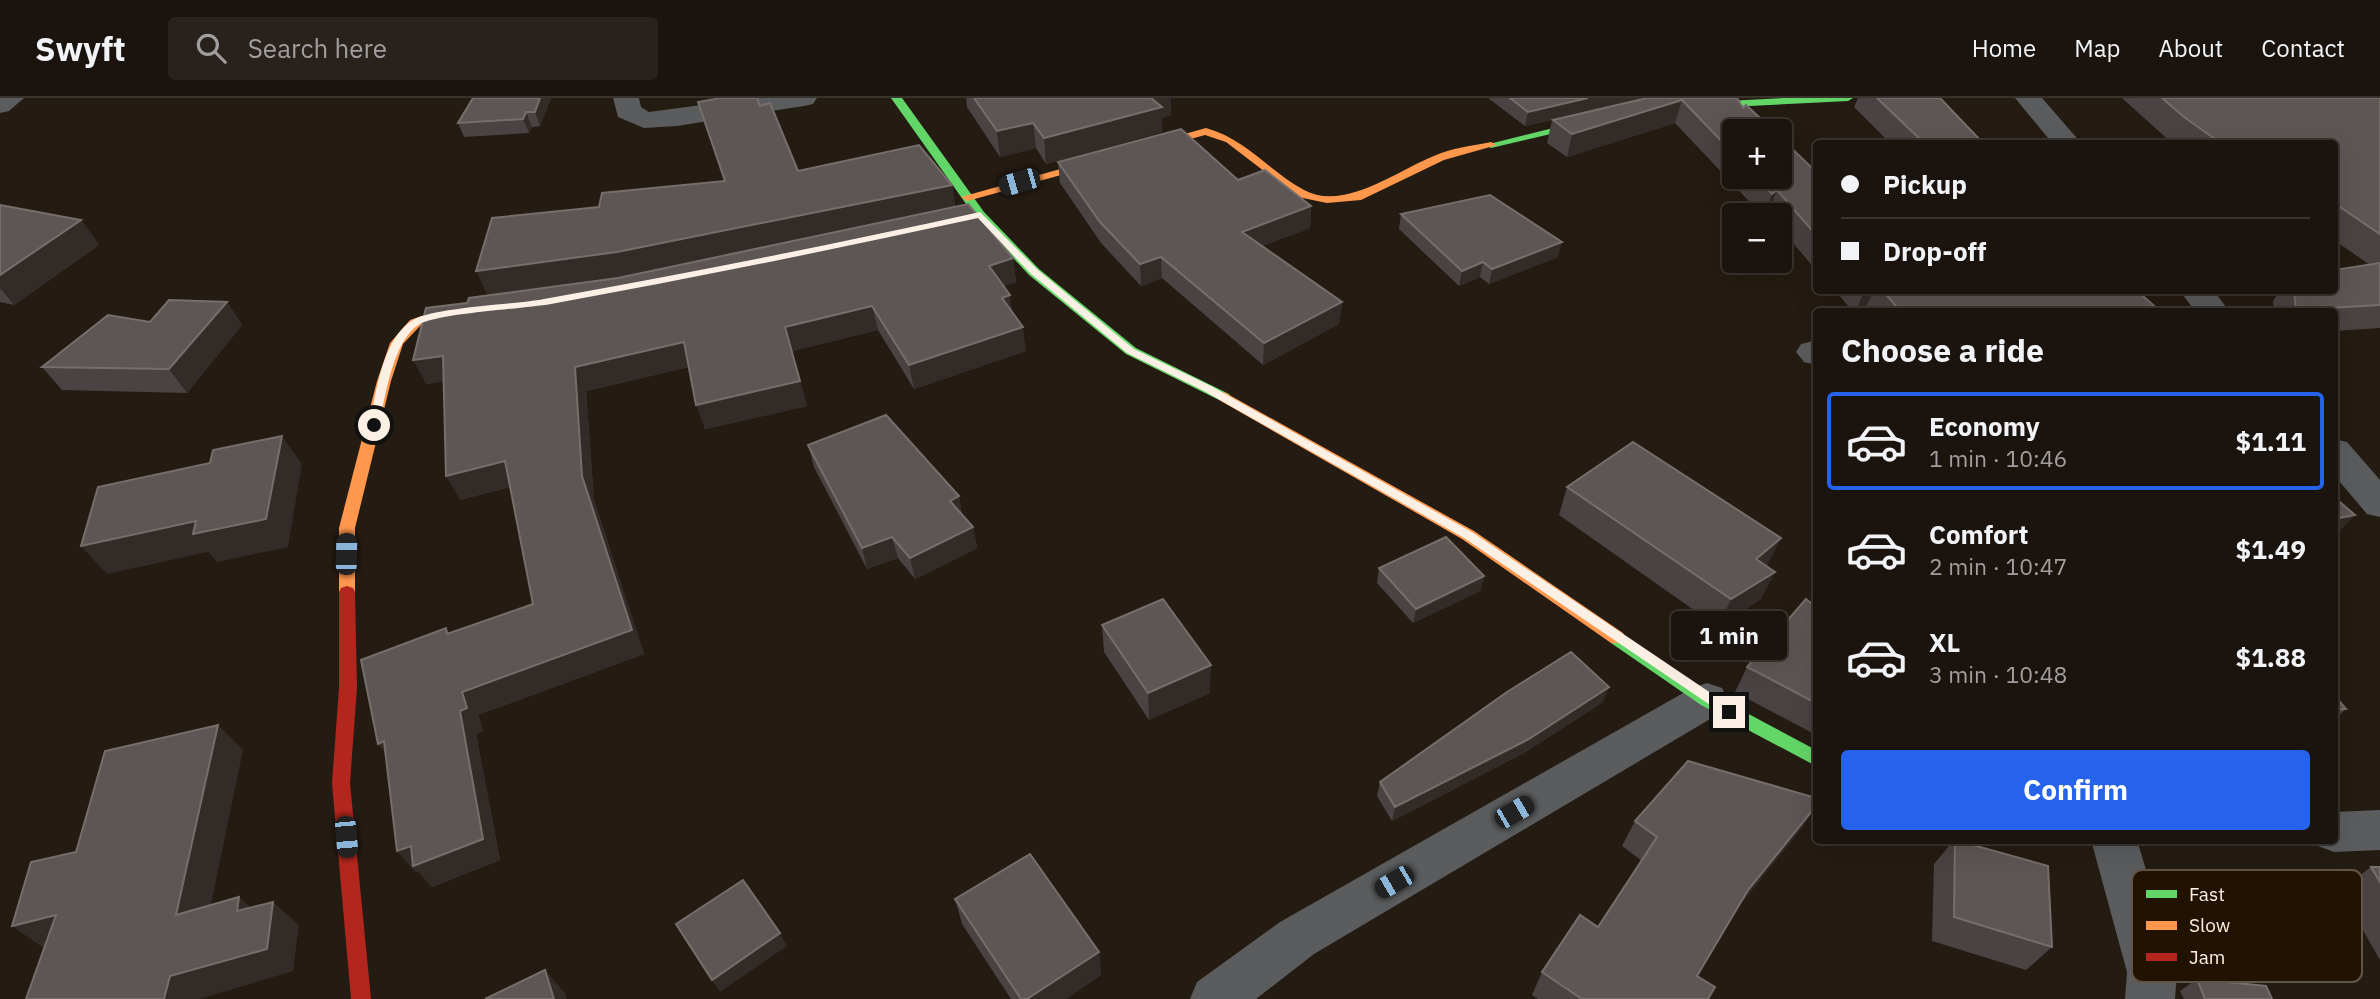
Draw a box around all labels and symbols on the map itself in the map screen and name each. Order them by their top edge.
car [996,166,1043,198]
route start [358,409,390,441]
car [336,533,357,575]
callout: 1 min [1671,610,1787,660]
route end [1713,696,1745,728]
car [1491,792,1538,832]
car [334,815,359,859]
car [1371,862,1418,902]
legend [2132,870,2362,982]
text: Fast [2189,882,2225,906]
text: Slow [2189,913,2230,937]
text: Jam [2189,945,2225,969]

